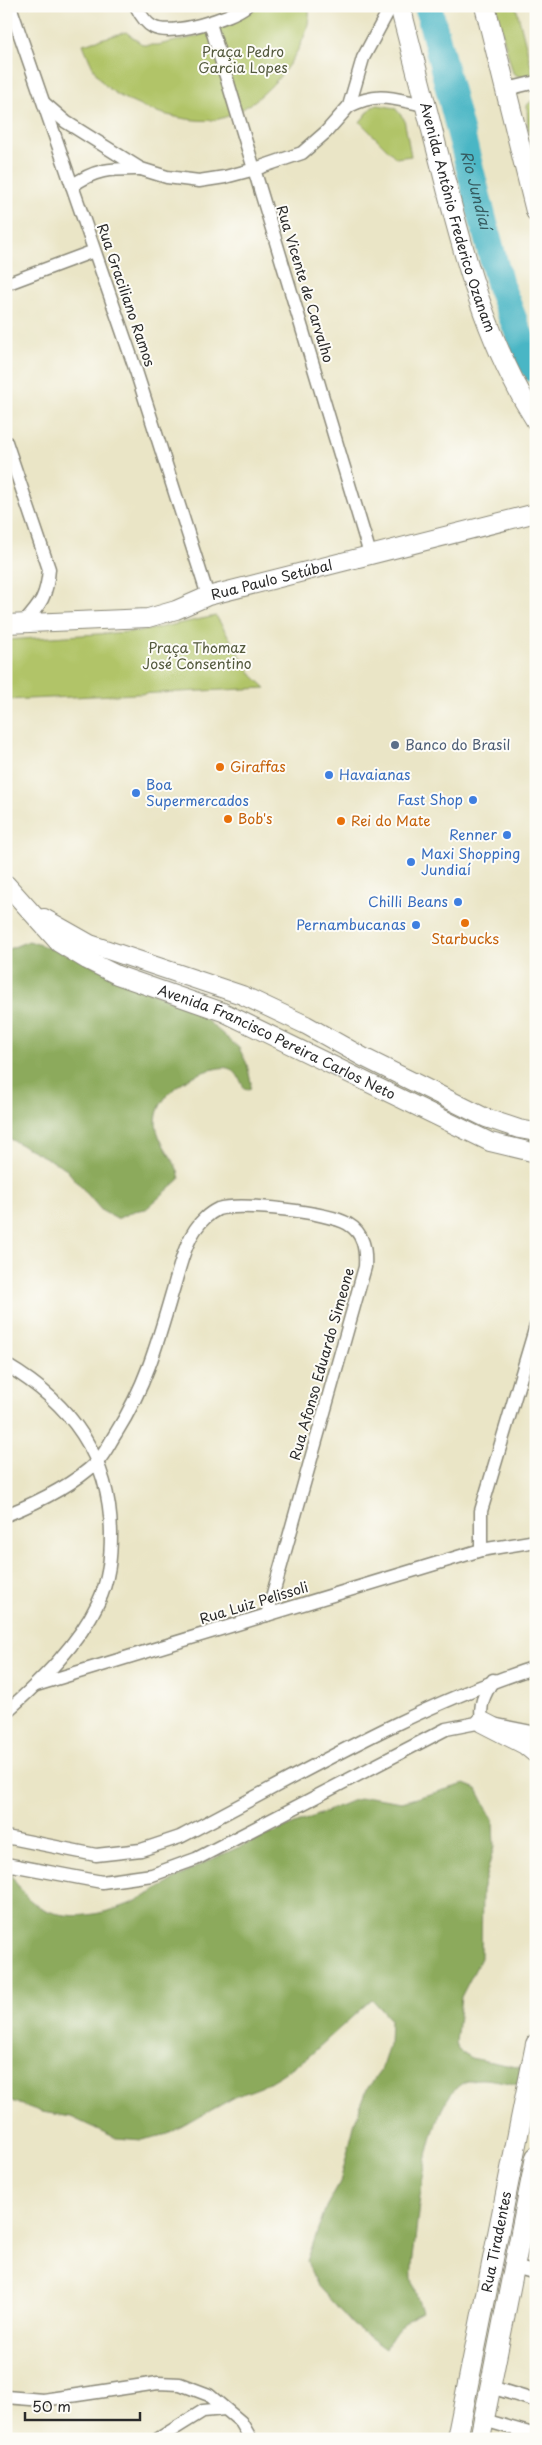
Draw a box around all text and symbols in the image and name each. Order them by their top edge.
park label: Praça Pedro Garcia Lopes [198,41,288,78]
street label: Avenida Antônio Frederico Ozanam [415,100,501,335]
water label: Rio Jundiaí [456,148,499,235]
street label: Rua Vicente de Carvalho [272,203,339,365]
street label: Rua Graciliano Ramos [92,220,161,369]
street label: Rua Paulo Setúbal [209,554,335,605]
park label: Praça Thomaz José Consentino [142,637,252,674]
place label: Banco do Brasil [405,734,510,755]
marker: Banco do Brasil [389,739,401,751]
place label: Giraffas [230,756,286,777]
marker: Giraffas [214,761,226,773]
place label: Havaianas [339,764,410,785]
marker: Havaianas [323,769,335,781]
place label: Boa Supermercados [146,774,249,811]
marker: Boa Supermercados [130,787,142,799]
place label: Fast Shop [397,789,463,810]
marker: Fast Shop [467,794,479,806]
place label: Bob's [238,808,272,829]
place label: Rei do Mate [351,810,431,831]
marker: Bob's [222,813,234,825]
marker: Rei do Mate [335,815,347,827]
place label: Renner [449,824,497,845]
marker: Renner [501,829,513,841]
place label: Maxi Shopping Jundiaí [421,843,520,880]
marker: Maxi Shopping Jundiaí [405,856,417,868]
place label: Chilli Beans [368,891,448,912]
marker: Chilli Beans [452,896,464,908]
place label: Pernambucanas [296,914,406,935]
marker: Starbucks [459,917,471,929]
marker: Pernambucanas [410,919,422,931]
place label: Starbucks [431,928,499,949]
street label: Avenida Francisco Pereira Carlos Neto [155,979,399,1105]
street label: Rua Afonso Eduardo Simeone [284,1265,359,1463]
street label: Rua Luiz Pelissoli [197,1576,311,1629]
street label: Rua Tiradentes [476,2189,516,2294]
scale bar [25,2390,140,2422]
text: 50 m [32,2394,71,2417]

